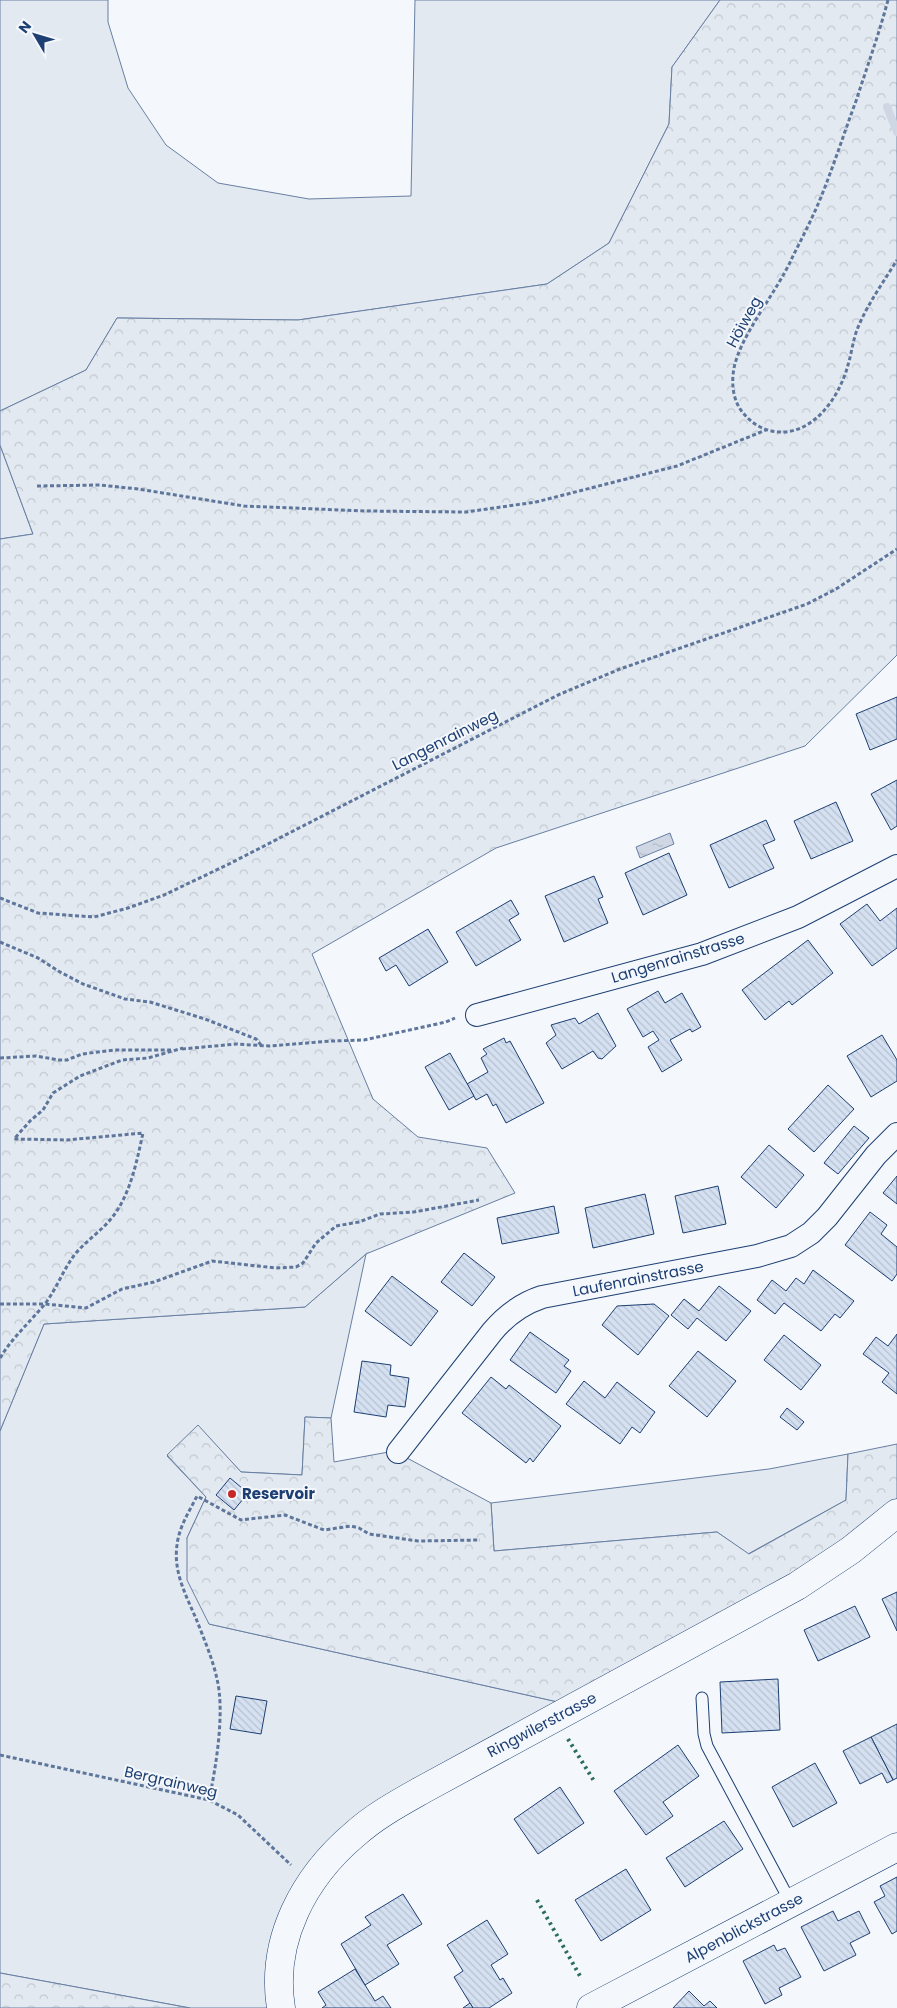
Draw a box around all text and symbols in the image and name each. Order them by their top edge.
north arrow [10,10,60,60]
text: N [14,17,36,37]
street label: Höiweg [721,292,766,351]
street label: Langenrainweg [388,704,501,775]
street label: Langenrainstrasse [609,927,747,988]
street label: Laufenrainstrasse [571,1256,705,1302]
place label: Reservoir [242,1483,315,1504]
marker: Reservoir [226,1488,238,1500]
street label: Ringwilerstrasse [483,1687,600,1762]
street label: Bergrainweg [122,1761,220,1802]
street label: Alpenblickstrasse [681,1887,807,1968]

